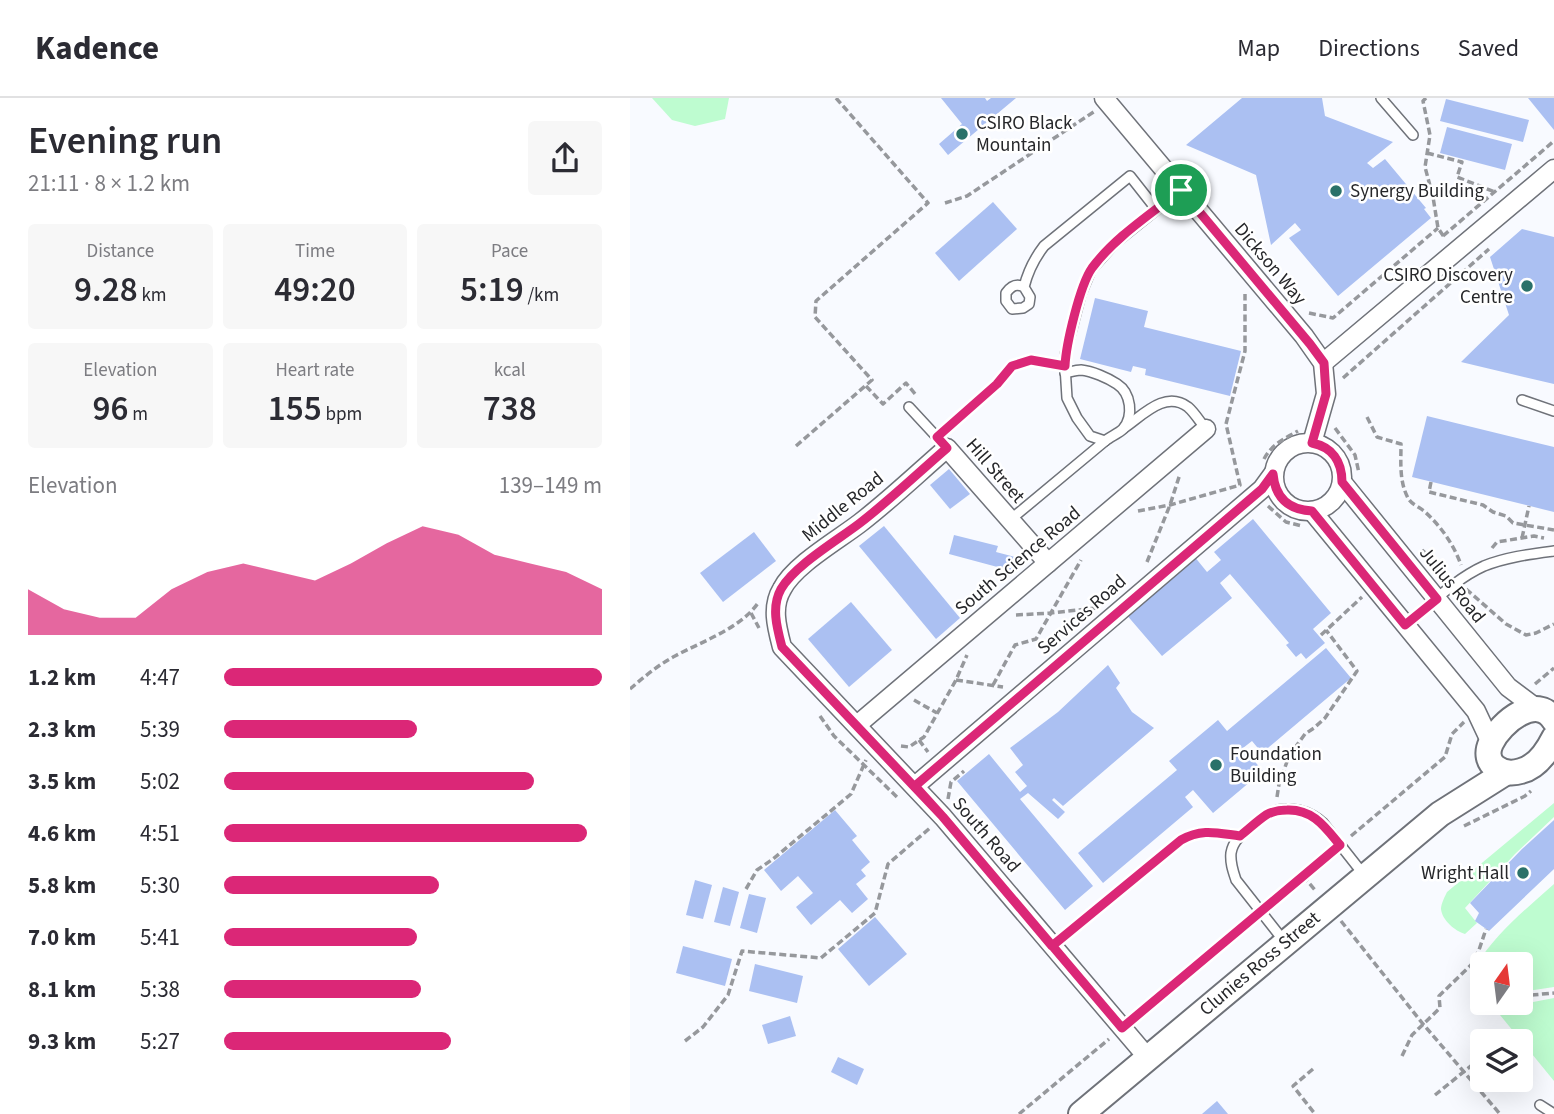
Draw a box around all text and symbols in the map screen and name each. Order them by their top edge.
text: Kadence [35,25,159,72]
text: Map [1237,31,1280,66]
text: Directions [1318,31,1420,66]
text: Saved [1458,31,1519,66]
place label: CSIRO Black Mountain [976,110,1073,159]
text: Evening run [28,114,222,168]
button: share [528,121,602,195]
marker: CSIRO Black Mountain [954,126,970,142]
pin [1151,160,1211,220]
text: 21:11 · 8 × 1.2 km [28,167,190,200]
icon: arrive [1162,171,1200,209]
place label: Synergy Building [1350,178,1484,205]
marker: Synergy Building [1328,183,1344,199]
street label: Dickson Way [1228,217,1313,311]
text: Distance [87,238,154,265]
text: Time [295,238,335,265]
text: Pace [491,238,528,265]
place label: CSIRO Discovery Centre [1383,262,1513,311]
text: 9.28 [74,265,138,315]
text: 49:20 [274,265,356,315]
text: 5:19 [460,265,524,315]
marker: CSIRO Discovery Centre [1519,278,1535,294]
text: km [138,282,167,309]
text: /km [524,282,559,309]
text: Elevation [83,357,157,384]
text: Heart rate [275,357,354,384]
text: kcal [494,357,526,384]
text: 96 [93,384,129,434]
text: 155 [268,384,322,434]
text: 738 [483,384,537,434]
text: m [129,401,148,428]
text: bpm [322,401,362,428]
street label: Hill Street [959,433,1031,510]
street label: Middle Road [796,466,890,548]
text: Elevation [28,469,118,502]
text: 139–149 m [499,469,602,502]
street label: South Science Road [949,500,1087,622]
street label: Julius Road [1413,541,1491,629]
street label: Services Road [1031,569,1133,661]
text: 1.2 km [28,661,96,694]
text: 4:47 [140,661,180,694]
text: 2.3 km [28,713,96,746]
text: 5:39 [140,713,180,746]
place label: Foundation Building [1230,741,1322,790]
marker: Foundation Building [1208,757,1224,773]
text: 3.5 km [28,765,96,798]
text: 5:02 [140,765,180,798]
street label: South Road [946,791,1026,879]
text: 4.6 km [28,817,96,850]
text: 4:51 [140,817,180,850]
place label: Wright Hall [1421,860,1509,887]
marker: Wright Hall [1515,865,1531,881]
text: 5.8 km [28,869,96,902]
text: 5:30 [140,869,180,902]
street label: Clunies Ross Street [1194,905,1327,1023]
text: 7.0 km [28,921,96,954]
text: 5:41 [140,921,180,954]
north arrow [1470,952,1533,1015]
map controls [1470,952,1533,1092]
text: 8.1 km [28,973,96,1006]
text: 5:38 [140,973,180,1006]
text: 9.3 km [28,1025,96,1058]
text: 5:27 [140,1025,180,1058]
button: layers [1470,1029,1533,1092]

